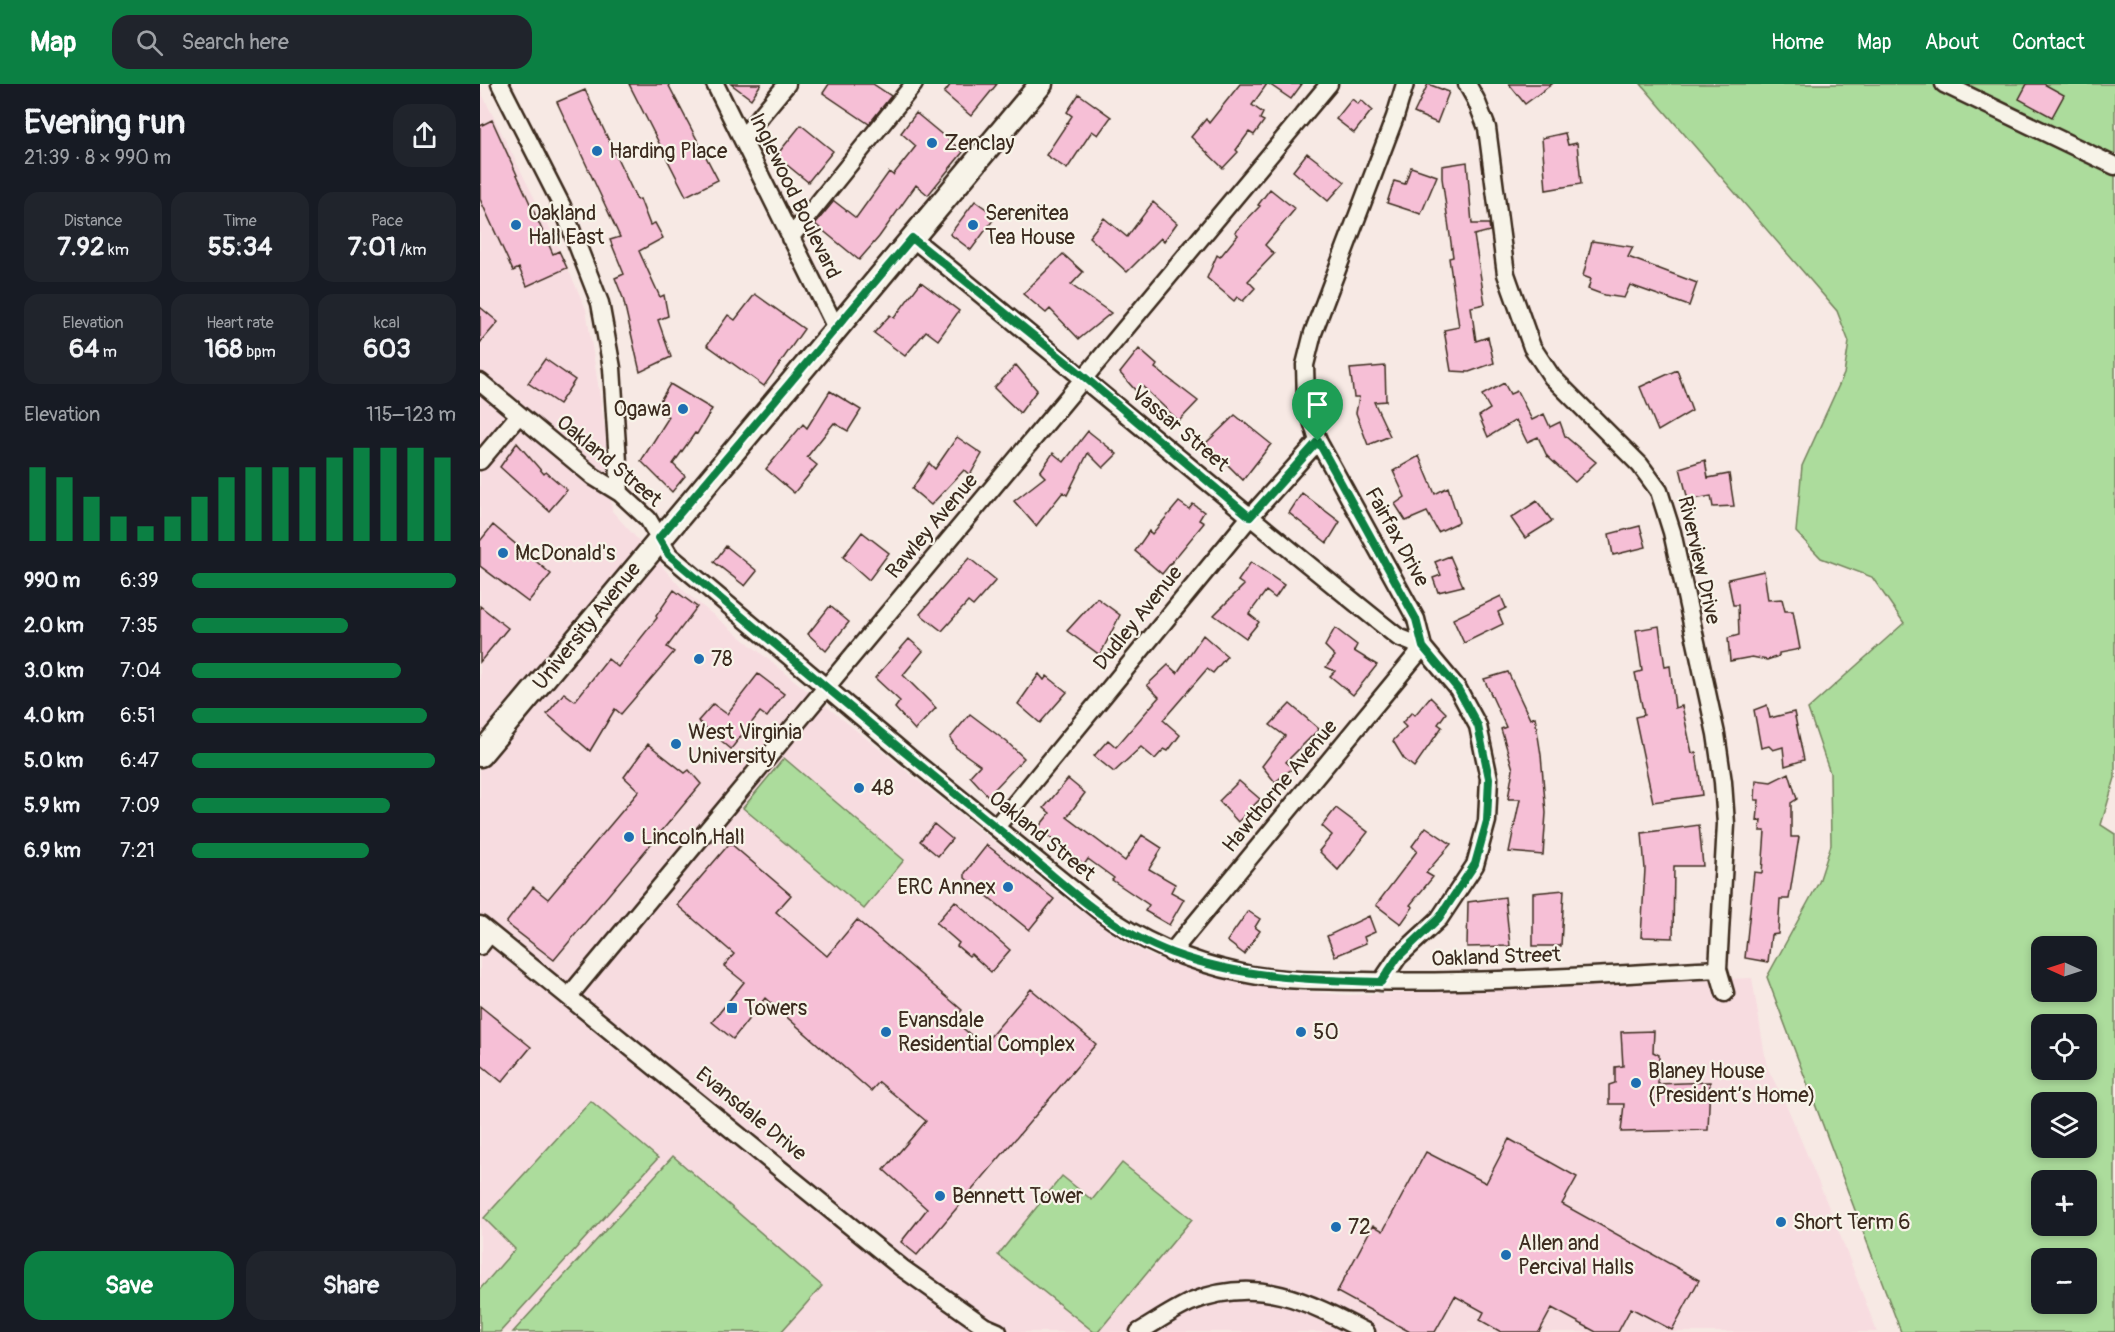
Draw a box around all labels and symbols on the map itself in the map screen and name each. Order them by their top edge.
street label: Inglewood Boulevard [743,109,847,283]
place label: Zenclay [944,130,1015,157]
marker: Zenclay [925,136,939,150]
place label: Harding Place [609,138,728,165]
marker: Harding Place [590,144,604,158]
place label: Oakland Hall East [528,200,605,251]
place label: Serenitea Tea House [985,200,1076,251]
marker: Oakland Hall East [509,218,523,232]
marker: Serenitea Tea House [966,218,980,232]
pin [1292,379,1343,441]
street label: Vassar Street [1125,380,1235,478]
place label: Ogawa [613,396,671,423]
marker: Ogawa [676,402,690,416]
street label: Oakland Street [551,409,668,513]
street label: Rawley Avenue [880,467,984,584]
street label: Fairfax Drive [1359,482,1436,592]
street label: Riverview Drive [1671,493,1727,627]
place label: McDonald's [515,540,616,567]
marker: McDonald's [496,546,510,560]
street label: University Avenue [527,556,647,696]
street label: Dudley Avenue [1088,560,1189,676]
place label: 78 [711,646,733,673]
marker: 78 [692,652,706,666]
street label: Hawthorne Avenue [1216,713,1344,858]
place label: West Virginia University [688,719,802,770]
marker: West Virginia University [669,737,683,751]
place label: 48 [871,775,894,802]
marker: 48 [852,781,866,795]
street label: Oakland Street [983,785,1101,888]
place label: Lincoln Hall [641,824,745,851]
marker: Lincoln Hall [622,830,636,844]
place label: ERC Annex [897,874,996,901]
marker: ERC Annex [1001,880,1015,894]
north arrow [2031,936,2097,1002]
street label: Oakland Street [1431,941,1562,973]
place label: Towers [744,995,808,1022]
marker: Towers [725,1001,739,1015]
place label: Evansdale Residential Complex [898,1007,1075,1058]
place label: 50 [1313,1019,1339,1046]
marker: Evansdale Residential Complex [879,1025,893,1039]
marker: 50 [1294,1025,1308,1039]
place label: Blaney House (President’s Home) [1648,1058,1816,1109]
street label: Evansdale Drive [690,1061,813,1167]
marker: Blaney House (President’s Home) [1629,1076,1643,1090]
place label: Bennett Tower [952,1183,1084,1210]
marker: Bennett Tower [933,1189,947,1203]
place label: Short Term 6 [1793,1209,1911,1236]
place label: 72 [1348,1214,1371,1241]
marker: Short Term 6 [1774,1215,1788,1229]
marker: 72 [1329,1220,1343,1234]
place label: Allen and Percival Halls [1518,1230,1634,1281]
marker: Allen and Percival Halls [1499,1248,1513,1262]

